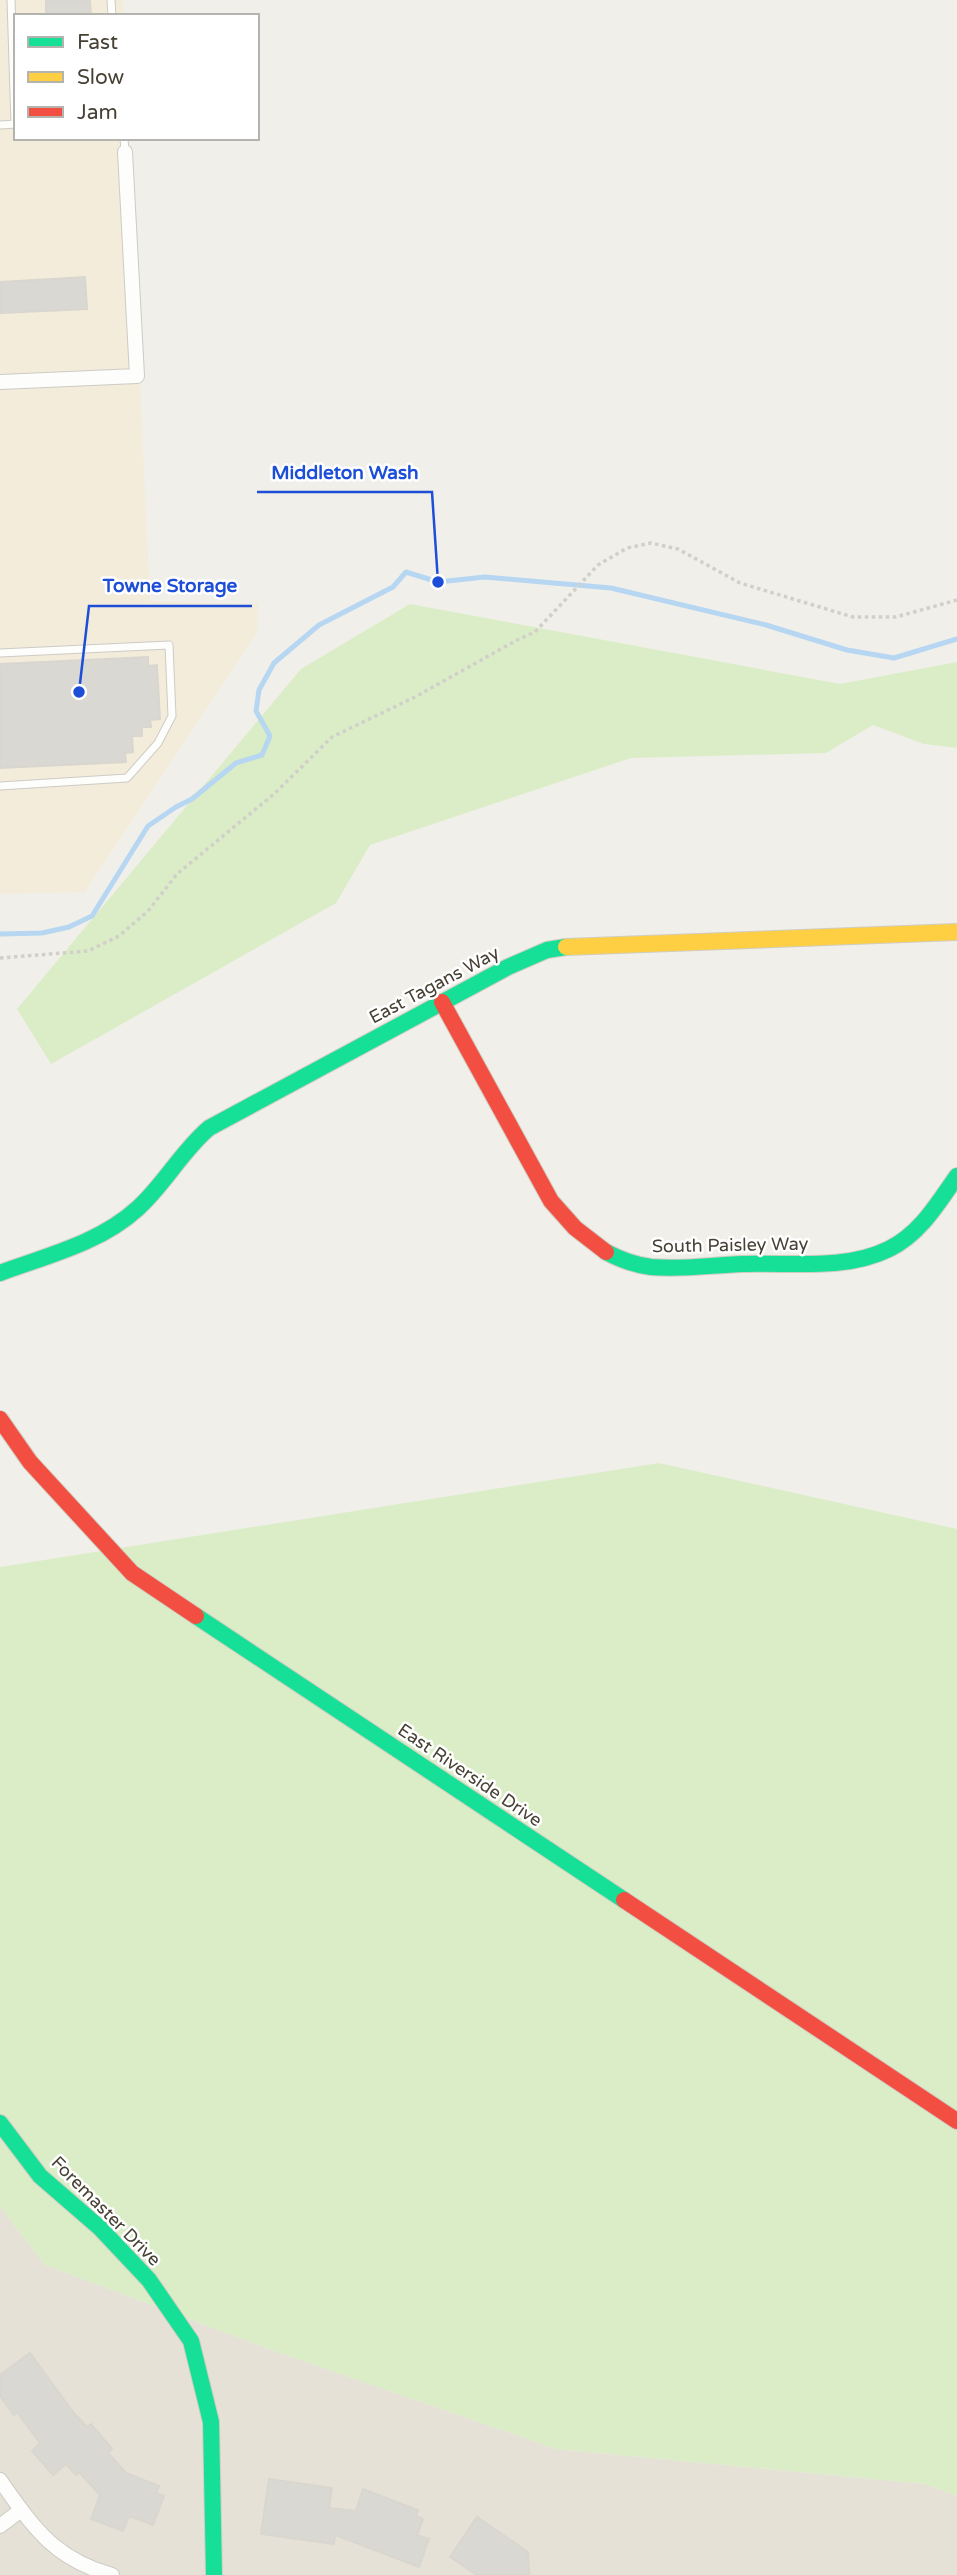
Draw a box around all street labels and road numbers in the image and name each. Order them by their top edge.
street label: East Tagans Way [365,941,503,1029]
street label: South Paisley Way [652,1233,809,1257]
street label: East Riverside Drive [394,1719,546,1831]
street label: Foremaster Drive [47,2152,165,2270]

